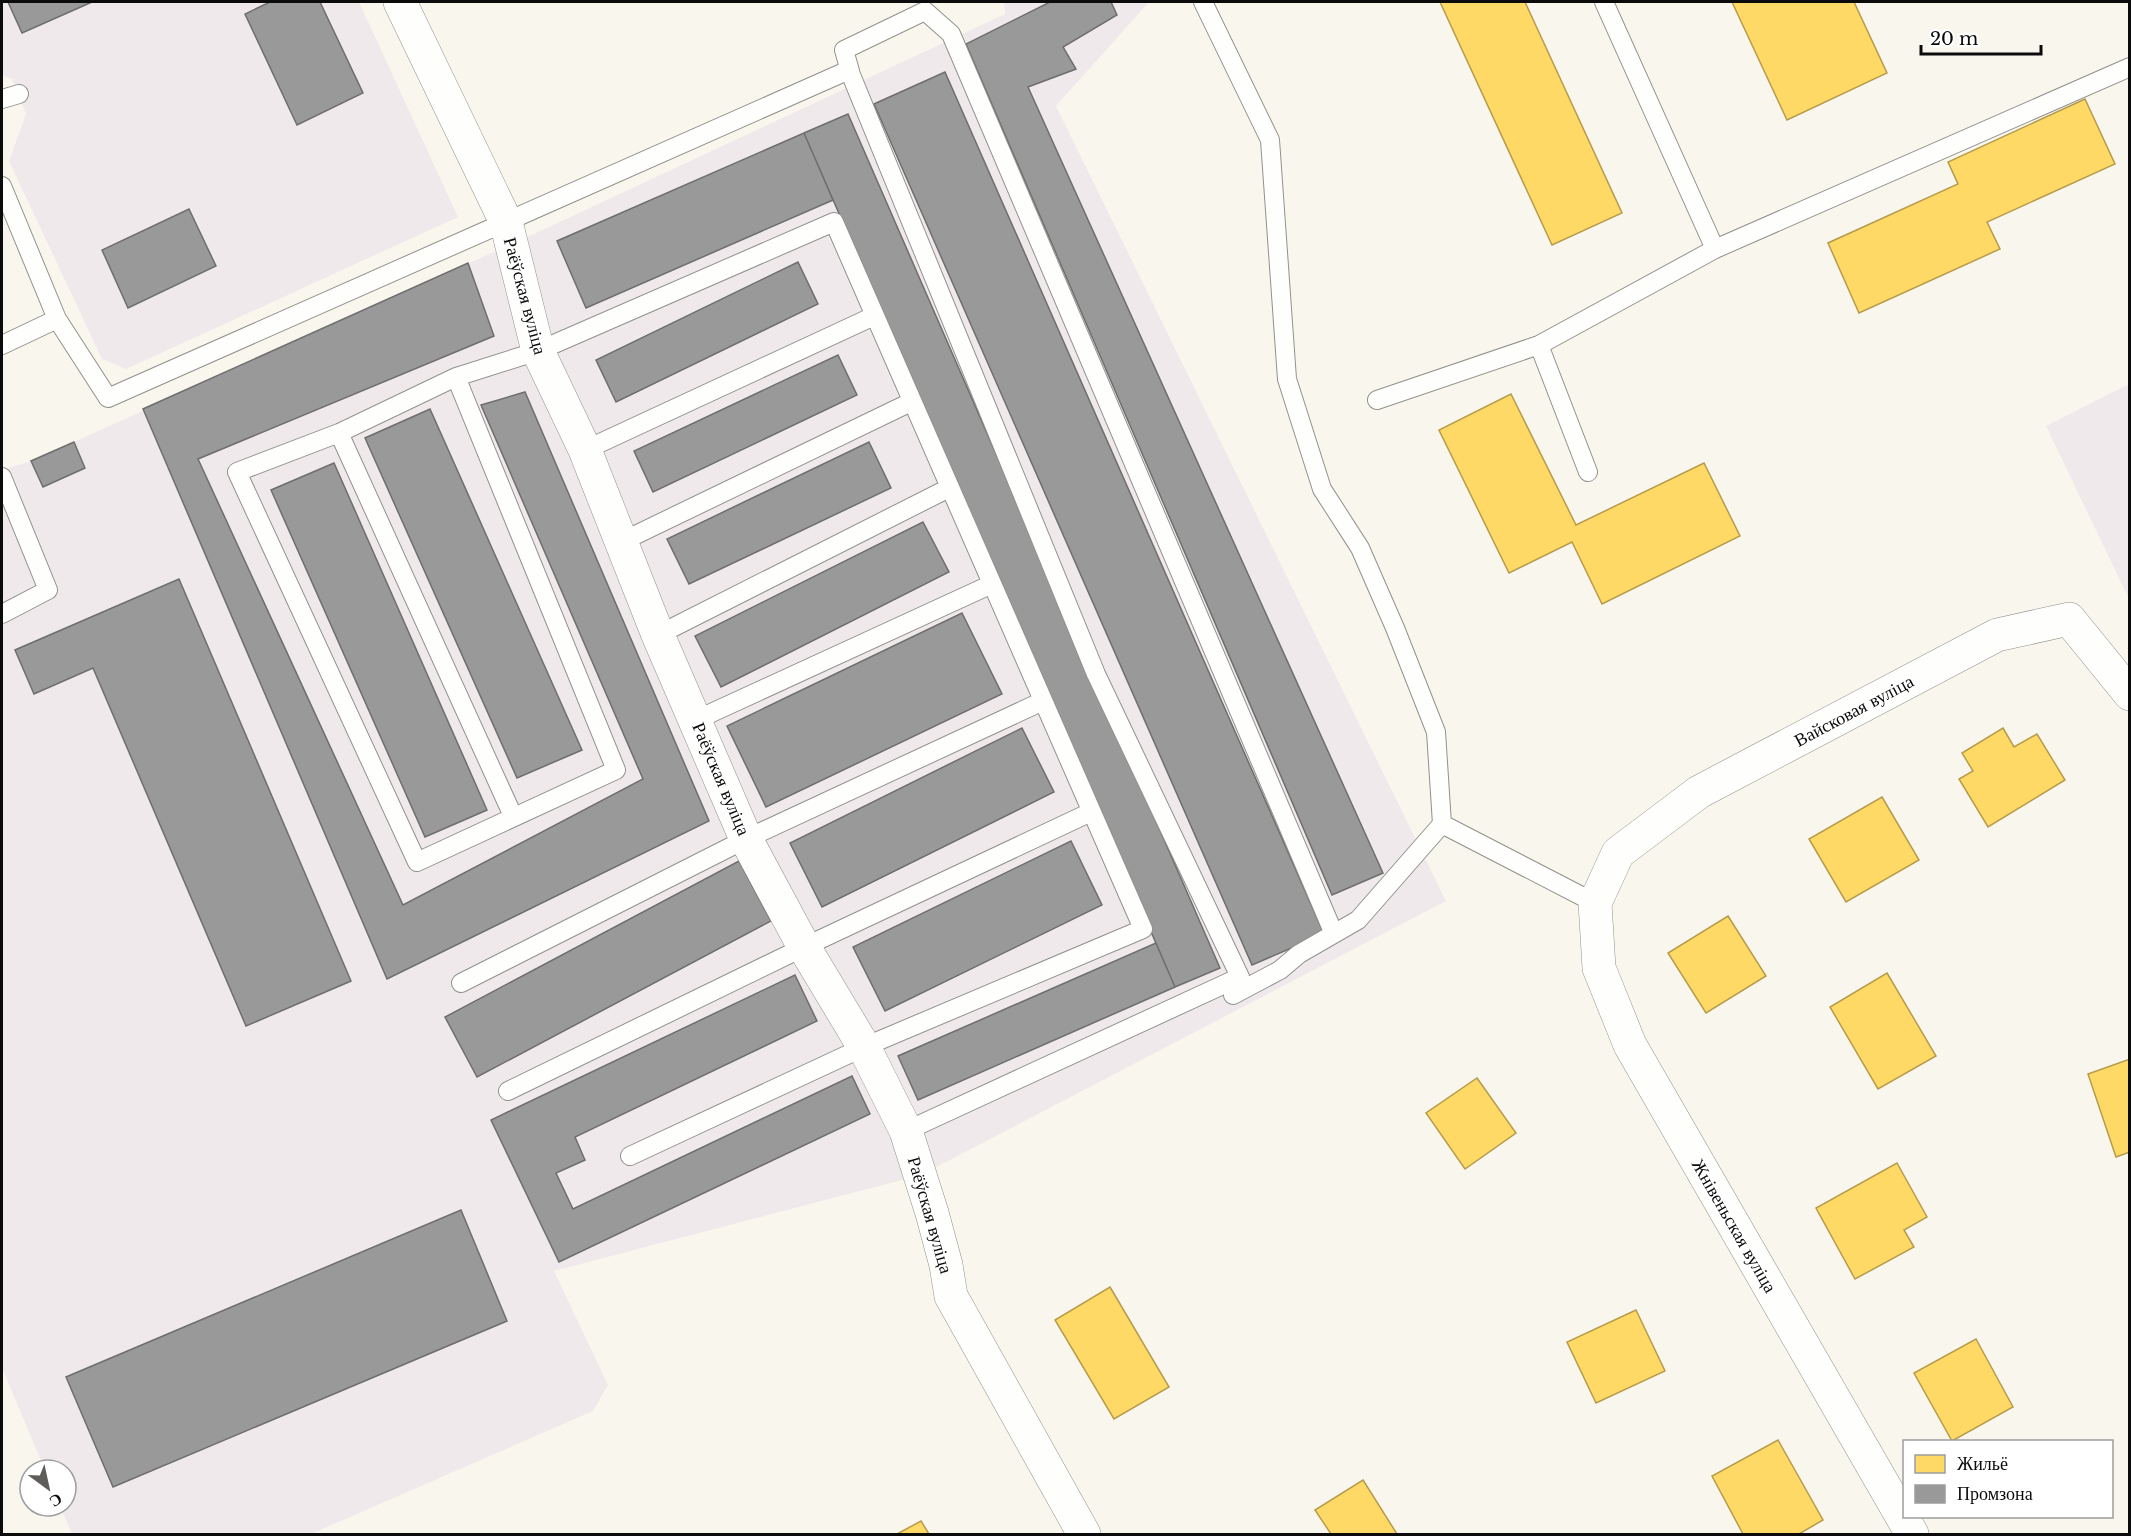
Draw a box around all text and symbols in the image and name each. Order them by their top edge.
scale bar [1921,18,2041,56]
text: 20 m [1930,28,1978,50]
street label: Раёўская вуліца [499,235,551,357]
street label: Вайсковая вуліца [1791,670,1917,752]
street label: Раёўская вуліца [687,719,755,839]
street label: Раёўская вуліца [903,1154,957,1276]
street label: Жнівеньская вуліца [1687,1155,1781,1297]
legend [1903,1440,2113,1518]
text: Жильё [1957,1453,2008,1475]
north arrow [18,1458,78,1518]
text: Промзона [1957,1483,2033,1505]
text: С [46,1489,66,1512]

